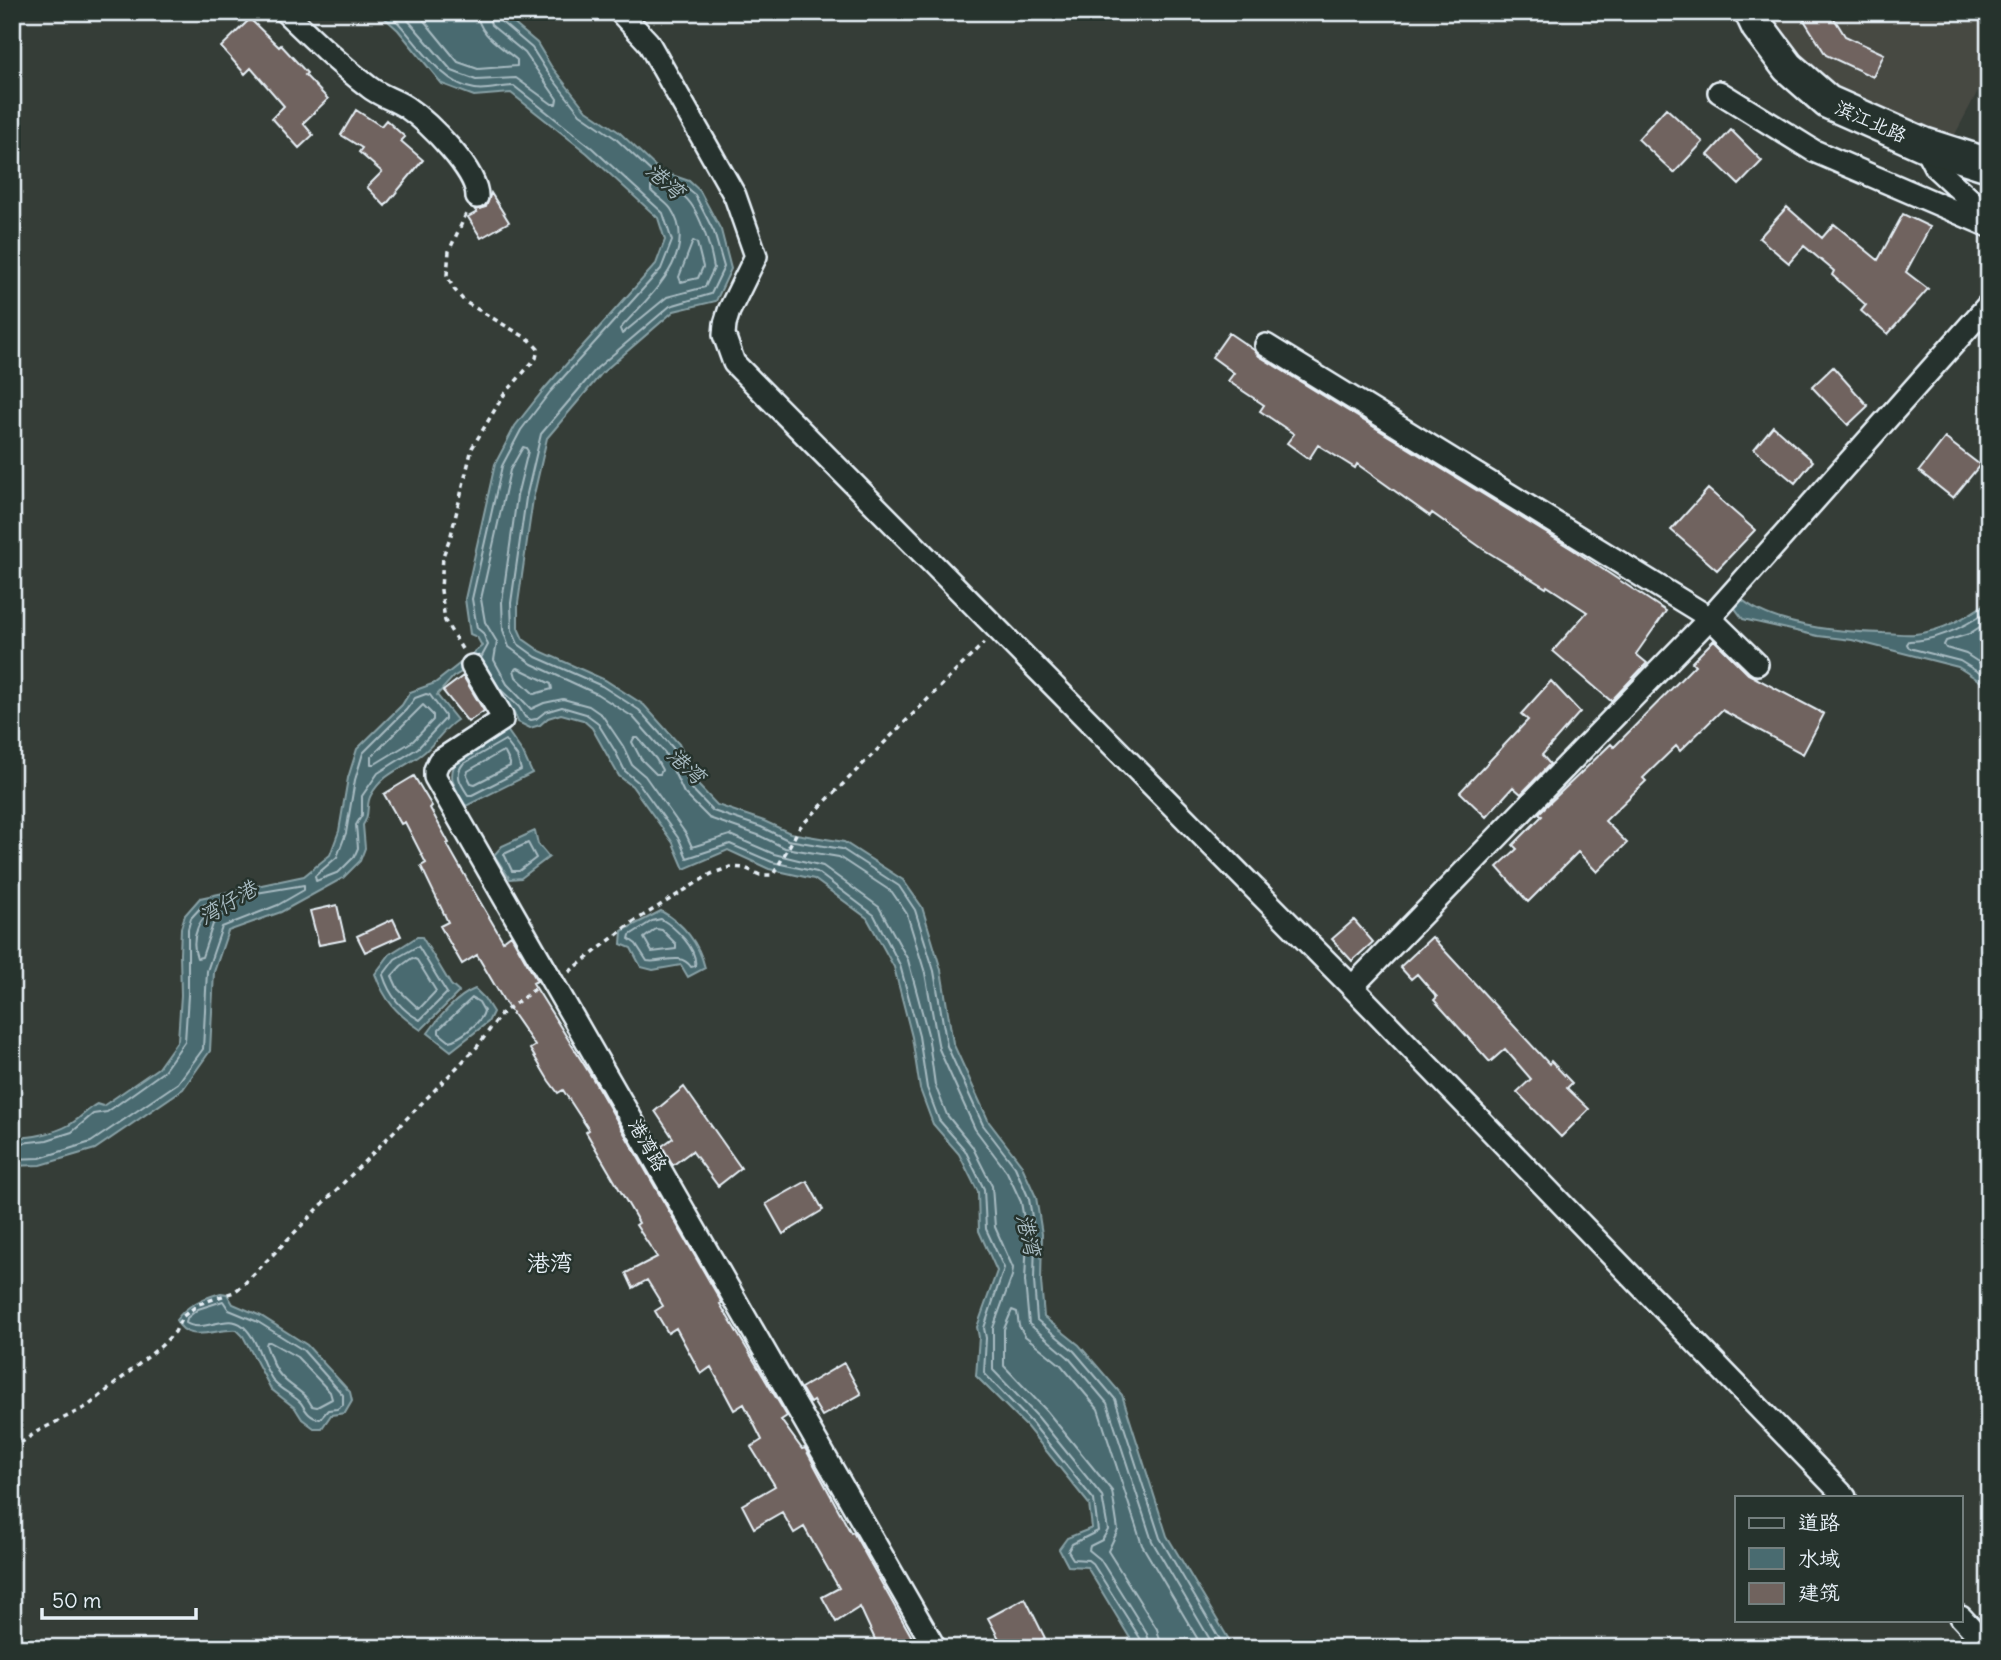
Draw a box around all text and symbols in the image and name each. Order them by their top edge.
street label: 滨江北路 [1831,95,1911,147]
water label: 港湾 [641,157,692,207]
water label: 港湾 [662,741,713,792]
water label: 湾仔港 [194,874,263,930]
street label: 港湾路 [623,1114,673,1176]
water label: 港湾 [1011,1211,1047,1261]
district label: 港湾 [527,1248,573,1277]
legend [1735,1496,1962,1622]
text: 道路 [1798,1509,1840,1536]
text: 水域 [1798,1545,1840,1572]
scale bar [42,1576,196,1620]
text: 建筑 [1798,1579,1840,1606]
text: 50 m [52,1587,101,1614]

